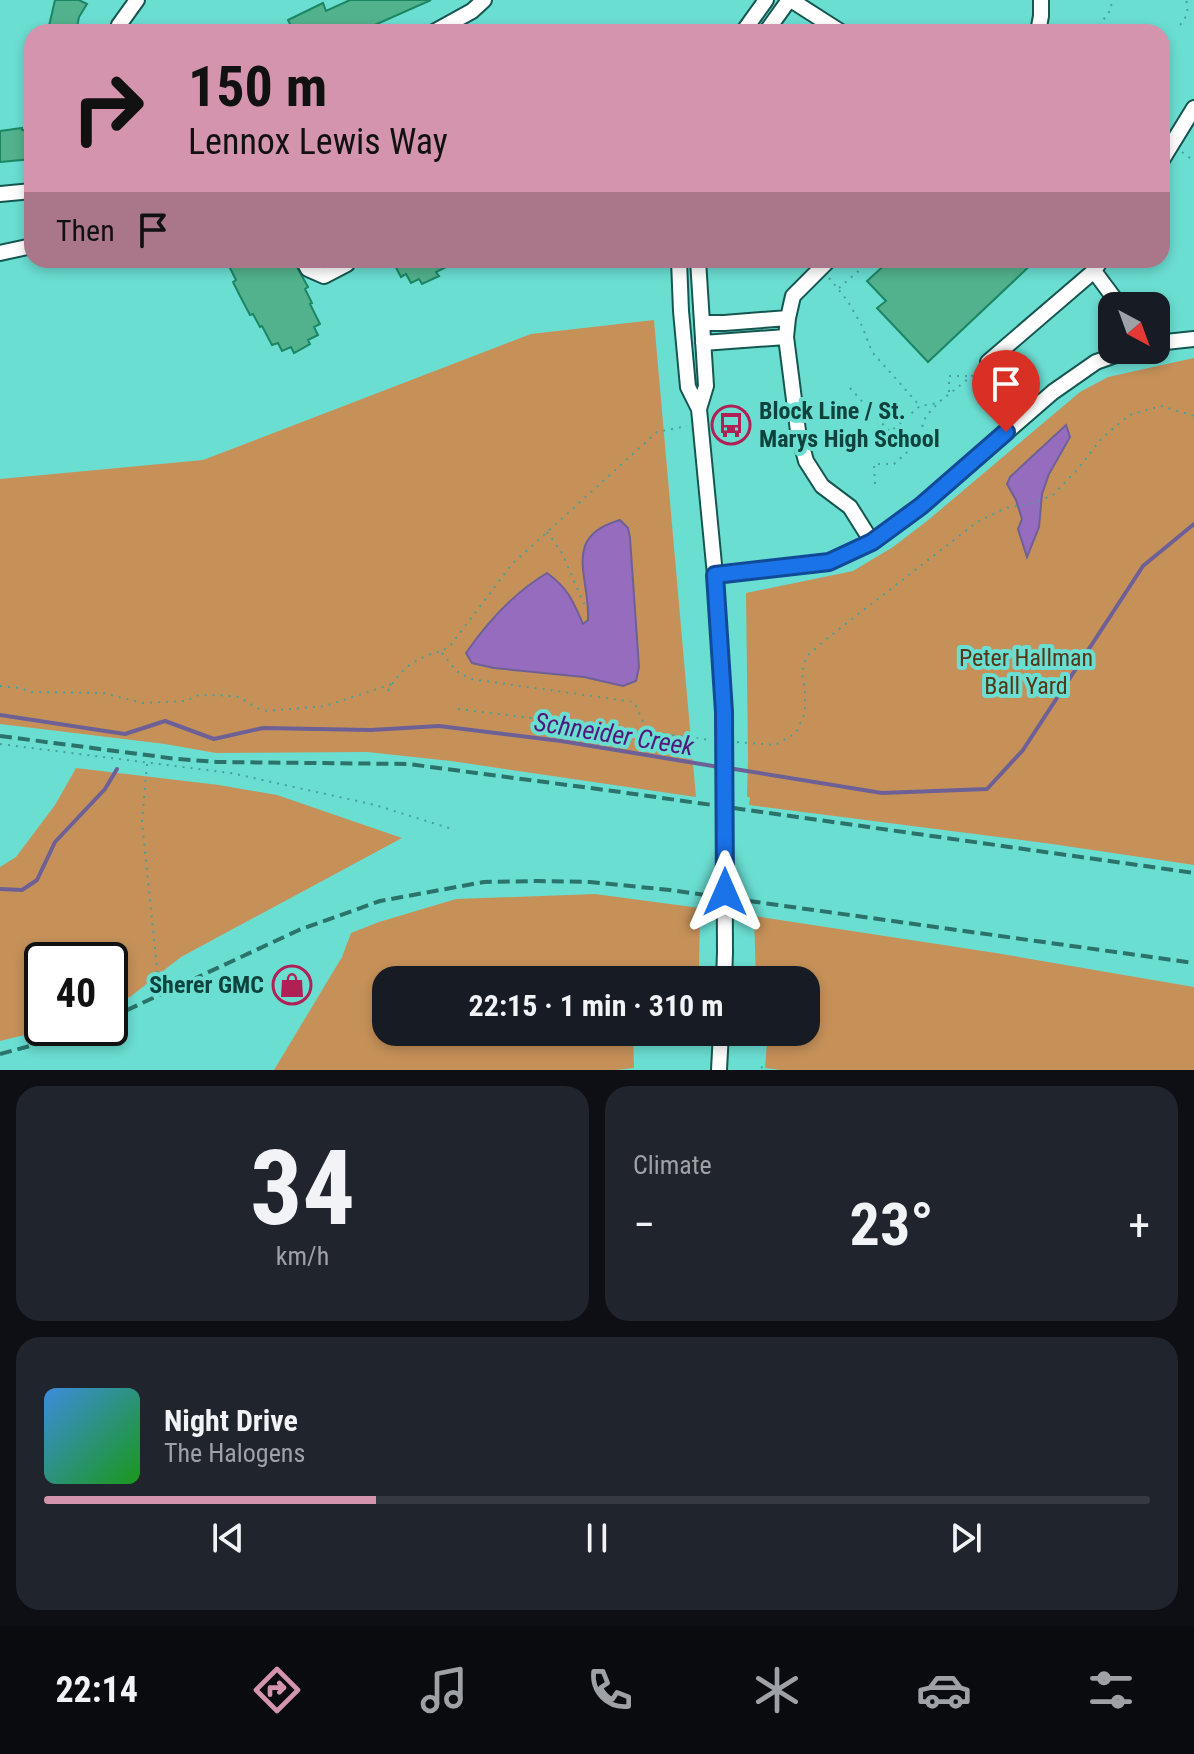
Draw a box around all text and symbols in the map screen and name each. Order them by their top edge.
text: 150 m [188,54,327,120]
icon: right [56,56,160,160]
text: Lennox Lewis Way [188,121,448,163]
icon: arrive [131,208,175,252]
text: Then [56,213,115,248]
north arrow [1098,292,1170,364]
map controls [1098,292,1170,364]
pin [972,350,1040,432]
icon: arrive [984,362,1028,406]
place label: Block Line / St. Marys High School [759,397,940,453]
bus stop icon: Block Line / St. Marys High School [710,404,752,446]
park label: Peter Hallman Ball Yard [959,644,1093,700]
water label: Schneider Creek [532,707,697,762]
position arrow [683,850,767,934]
speed limit sign: 40 [24,942,128,1046]
shop icon: Sherer GMC [271,964,313,1006]
place label: Sherer GMC [149,971,264,999]
text: 22:15 · 1 min · 310 m [469,988,723,1023]
text: 34 [250,1128,355,1249]
text: Climate [633,1150,712,1180]
text: 23° [850,1189,934,1260]
text: − [633,1199,655,1251]
text: + [1128,1199,1150,1251]
text: km/h [276,1241,329,1271]
text: Night Drive [164,1403,298,1438]
text: The Halogens [164,1438,305,1468]
icon: previous [206,1516,250,1560]
icon: pause [575,1516,619,1560]
icon: next [944,1516,988,1560]
icon: directions [249,1662,305,1718]
icon: music [416,1662,472,1718]
icon: phone [582,1662,638,1718]
icon: climate [749,1662,805,1718]
icon: car [916,1662,972,1718]
icon: filters [1083,1662,1139,1718]
text: 22:14 [55,1669,138,1711]

